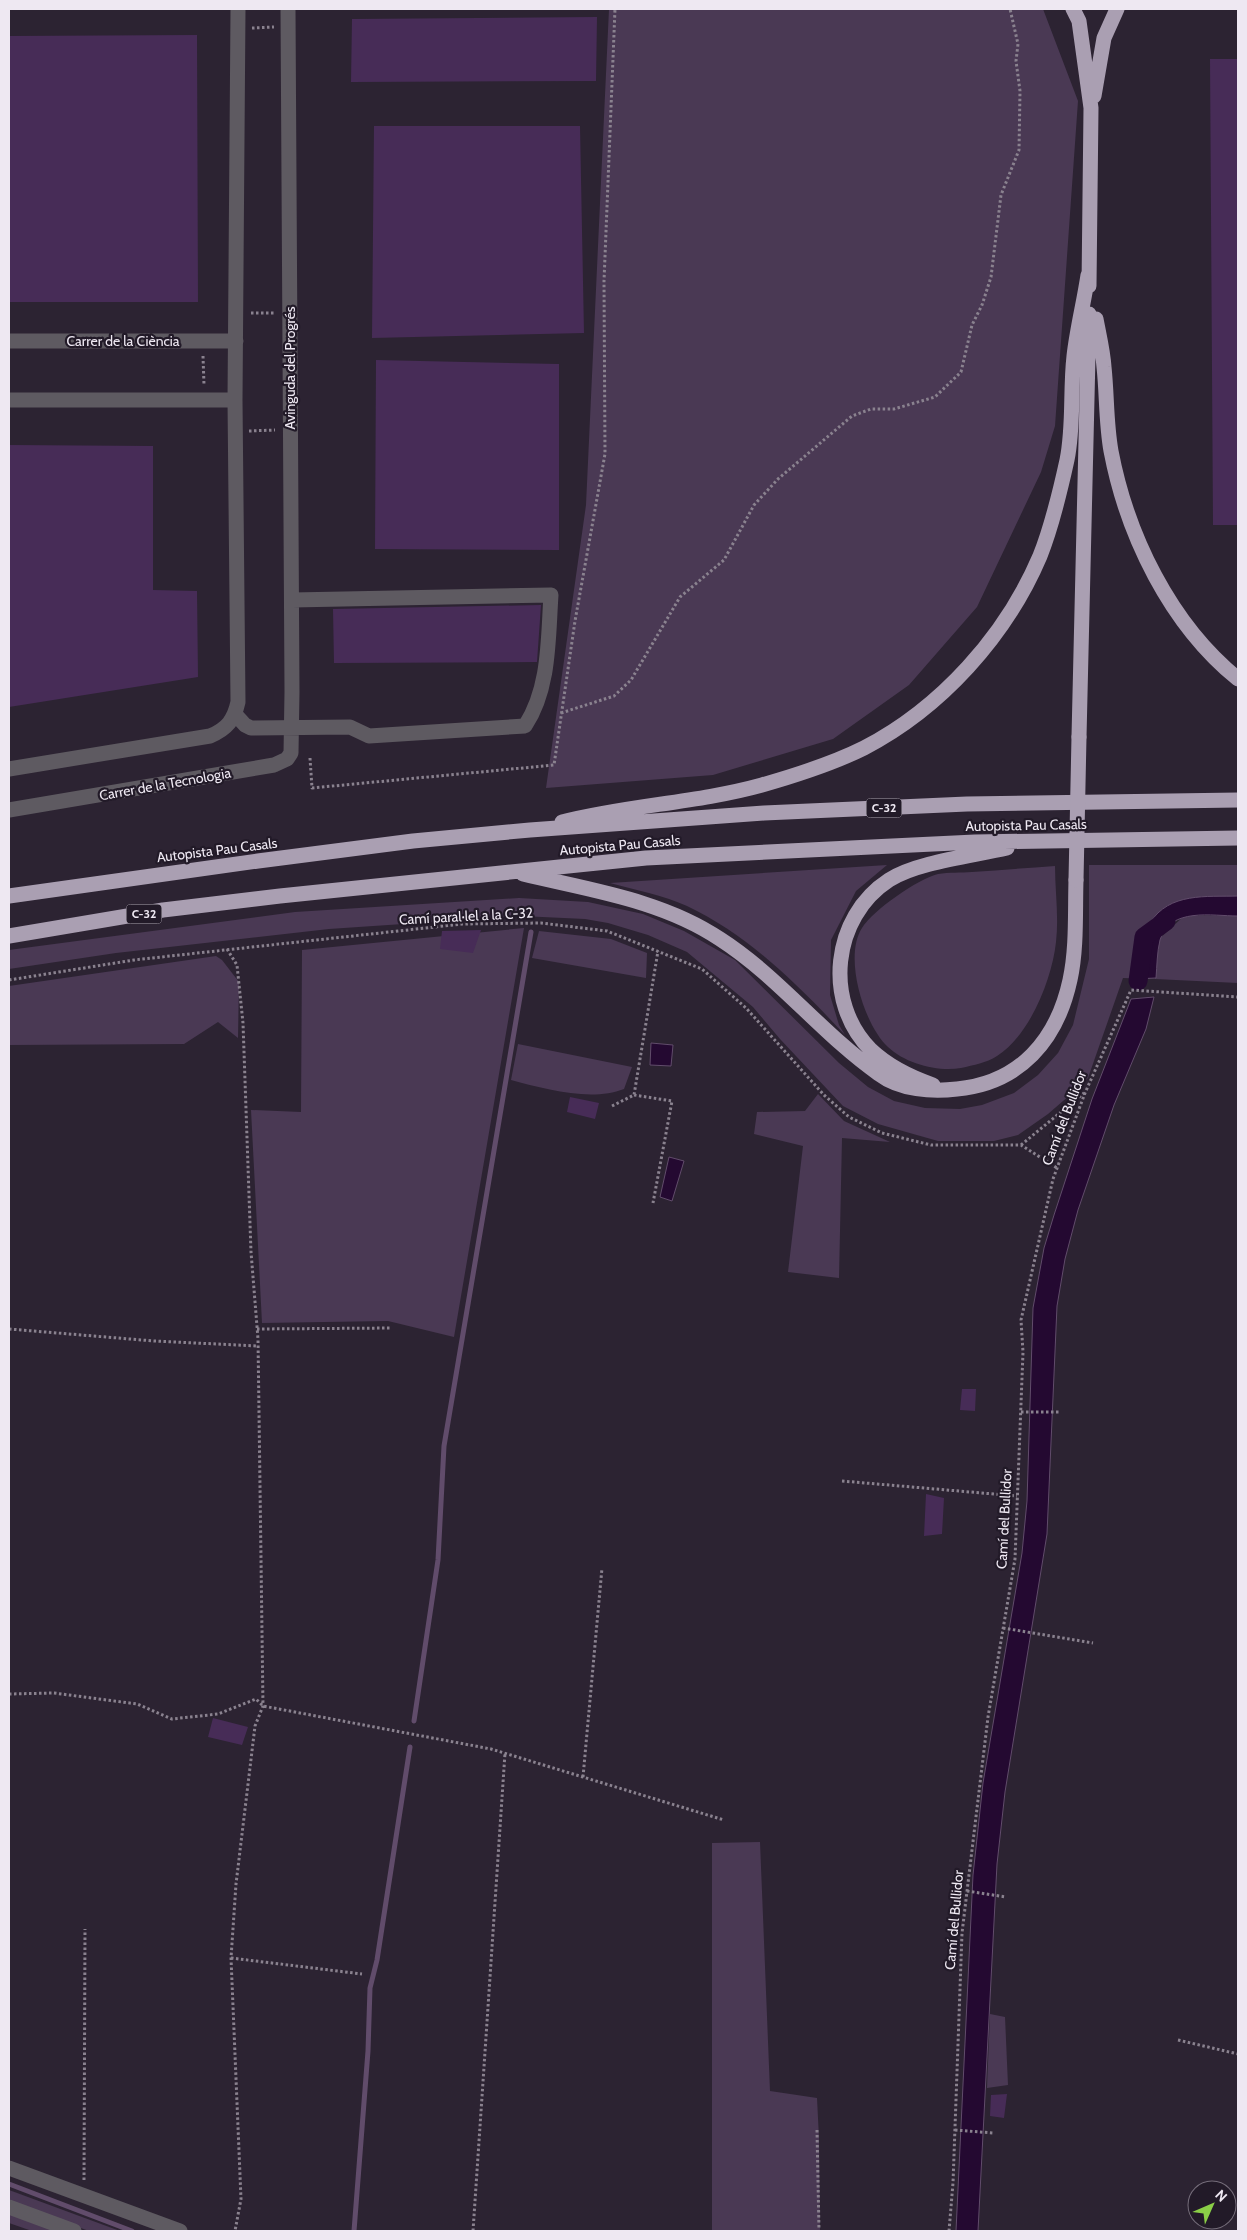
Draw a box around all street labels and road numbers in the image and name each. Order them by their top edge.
street label: Avinguda del Progrés [281,306,299,430]
street label: Carrer de la Ciència [66,332,180,350]
street label: Carrer de la Tecnologia [98,764,232,804]
road number: C-32 [866,798,902,818]
street label: Autopista Pau Casals [965,815,1087,835]
street label: Autopista Pau Casals [559,831,681,859]
street label: Autopista Pau Casals [156,834,278,866]
street label: Camí paral·lel a la C-32 [398,903,534,929]
road number: C-32 [126,904,162,924]
street label: Camí del Bullidor [1038,1067,1091,1168]
street label: Camí del Bullidor [992,1468,1016,1570]
street label: Camí del Bullidor [941,1869,967,1971]

